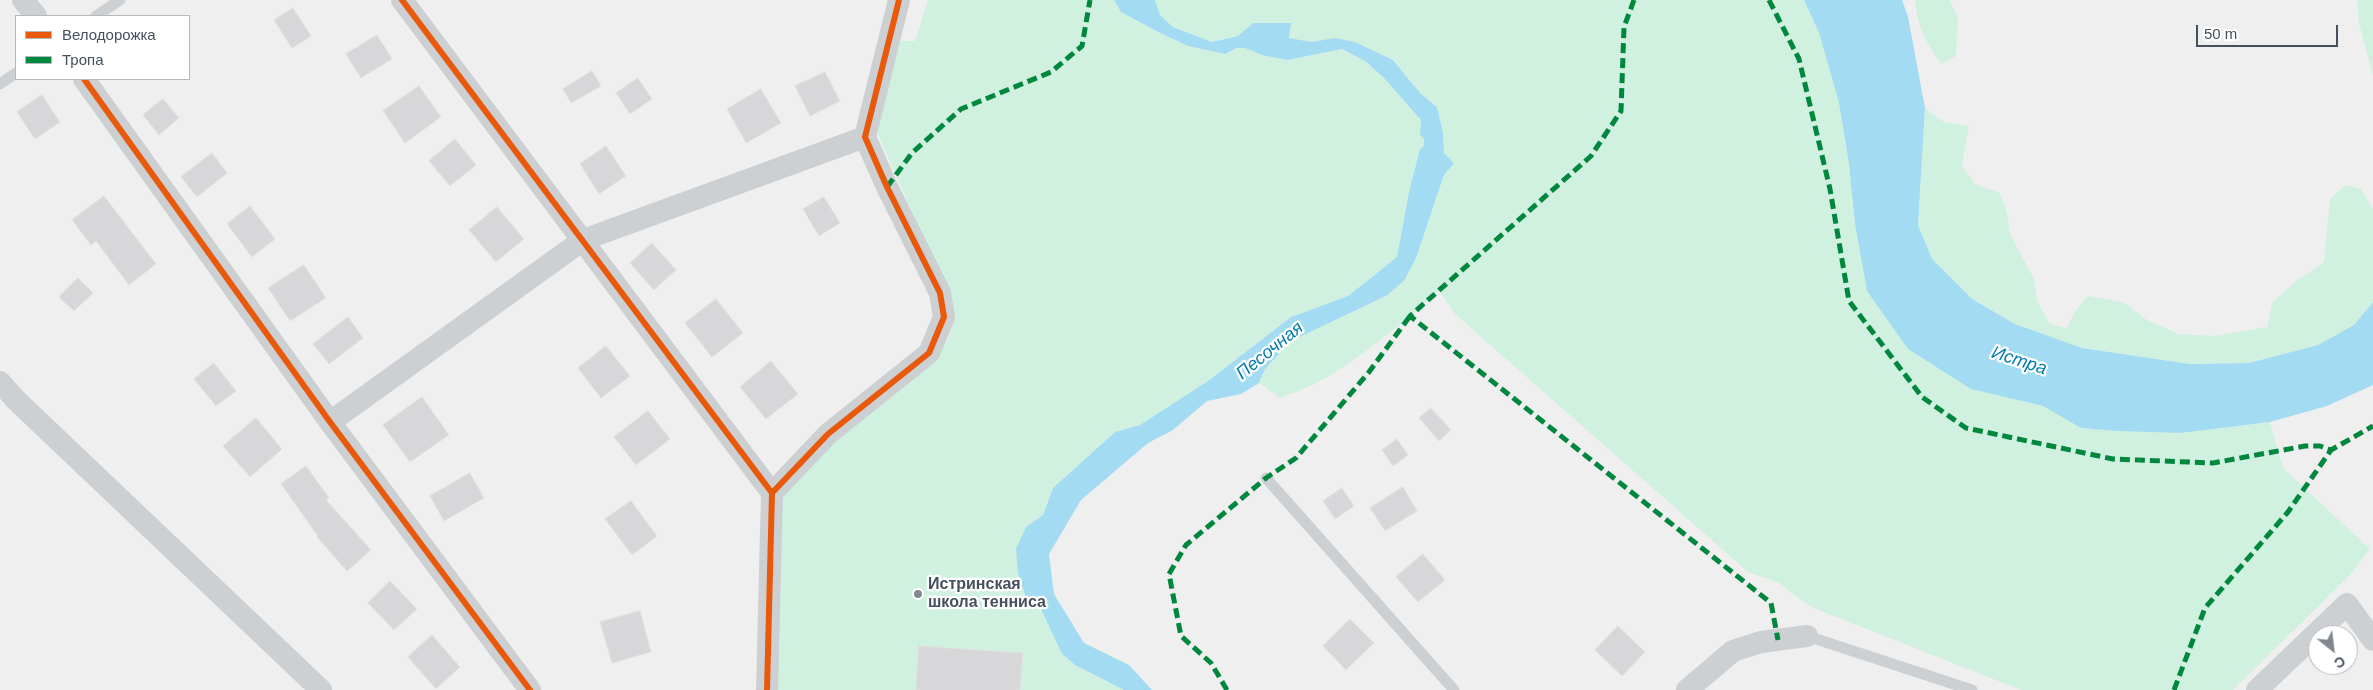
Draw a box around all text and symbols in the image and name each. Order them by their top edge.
legend [15,15,190,80]
scale bar [2198,15,2340,47]
text: 50 m [2204,25,2237,42]
text: Велодорожка [62,26,156,43]
text: Тропа [62,51,103,68]
water label: Песочная [1232,317,1308,385]
water label: Истра [1989,342,2049,380]
place label: Истринская школа тенниса [928,575,1046,613]
marker: Истринская школа тенниса [912,588,924,600]
north arrow [2308,625,2358,675]
text: С [2331,653,2348,672]

